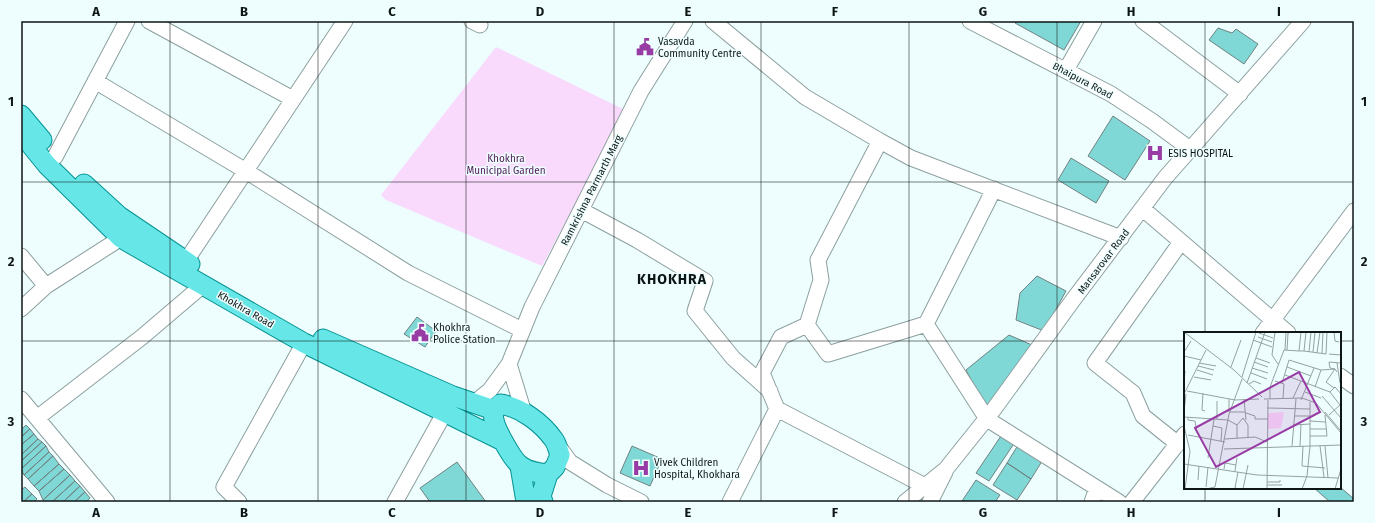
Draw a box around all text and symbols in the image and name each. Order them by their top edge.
text: A [91,4,100,19]
text: B [240,4,248,19]
text: C [388,4,396,19]
text: D [536,4,545,19]
text: E [685,4,692,19]
text: F [832,4,839,19]
text: G [979,4,987,19]
text: H [1127,4,1135,19]
text: I [1277,4,1281,19]
place label: Vasavda Community Centre [658,36,741,60]
public building icon: Vasavda Community Centre [635,37,655,57]
street label: Bhaipura Road [1050,60,1115,102]
text: 1 [8,94,14,109]
text: 1 [1361,94,1367,109]
street label: Ramkrishna Parmarth Marg [559,132,626,248]
hospital icon: ESIS HOSPITAL [1145,143,1165,163]
place label: ESIS HOSPITAL [1168,148,1233,160]
park label: Khokhra Municipal Garden [466,153,546,177]
street label: Mansarovar Road [1075,227,1132,296]
text: 2 [8,254,15,269]
text: 2 [1361,254,1368,269]
district label: KHOKHRA [637,271,707,288]
street label: Khokhra Road [215,289,276,331]
place label: Khokhra Police Station [433,322,495,346]
public building icon: Khokhra Police Station [410,323,430,343]
inset map [1184,332,1341,489]
text: 3 [7,414,15,429]
text: 3 [1360,414,1368,429]
place label: Vivek Children Hospital, Khokhara [654,457,740,481]
hospital icon: Vivek Children Hospital, Khokhara [631,458,651,478]
text: A [91,505,100,520]
text: B [240,505,248,520]
text: C [388,505,396,520]
text: D [536,505,545,520]
text: E [685,505,692,520]
text: F [832,505,839,520]
text: G [979,505,987,520]
text: H [1127,505,1135,520]
text: I [1277,505,1281,520]

